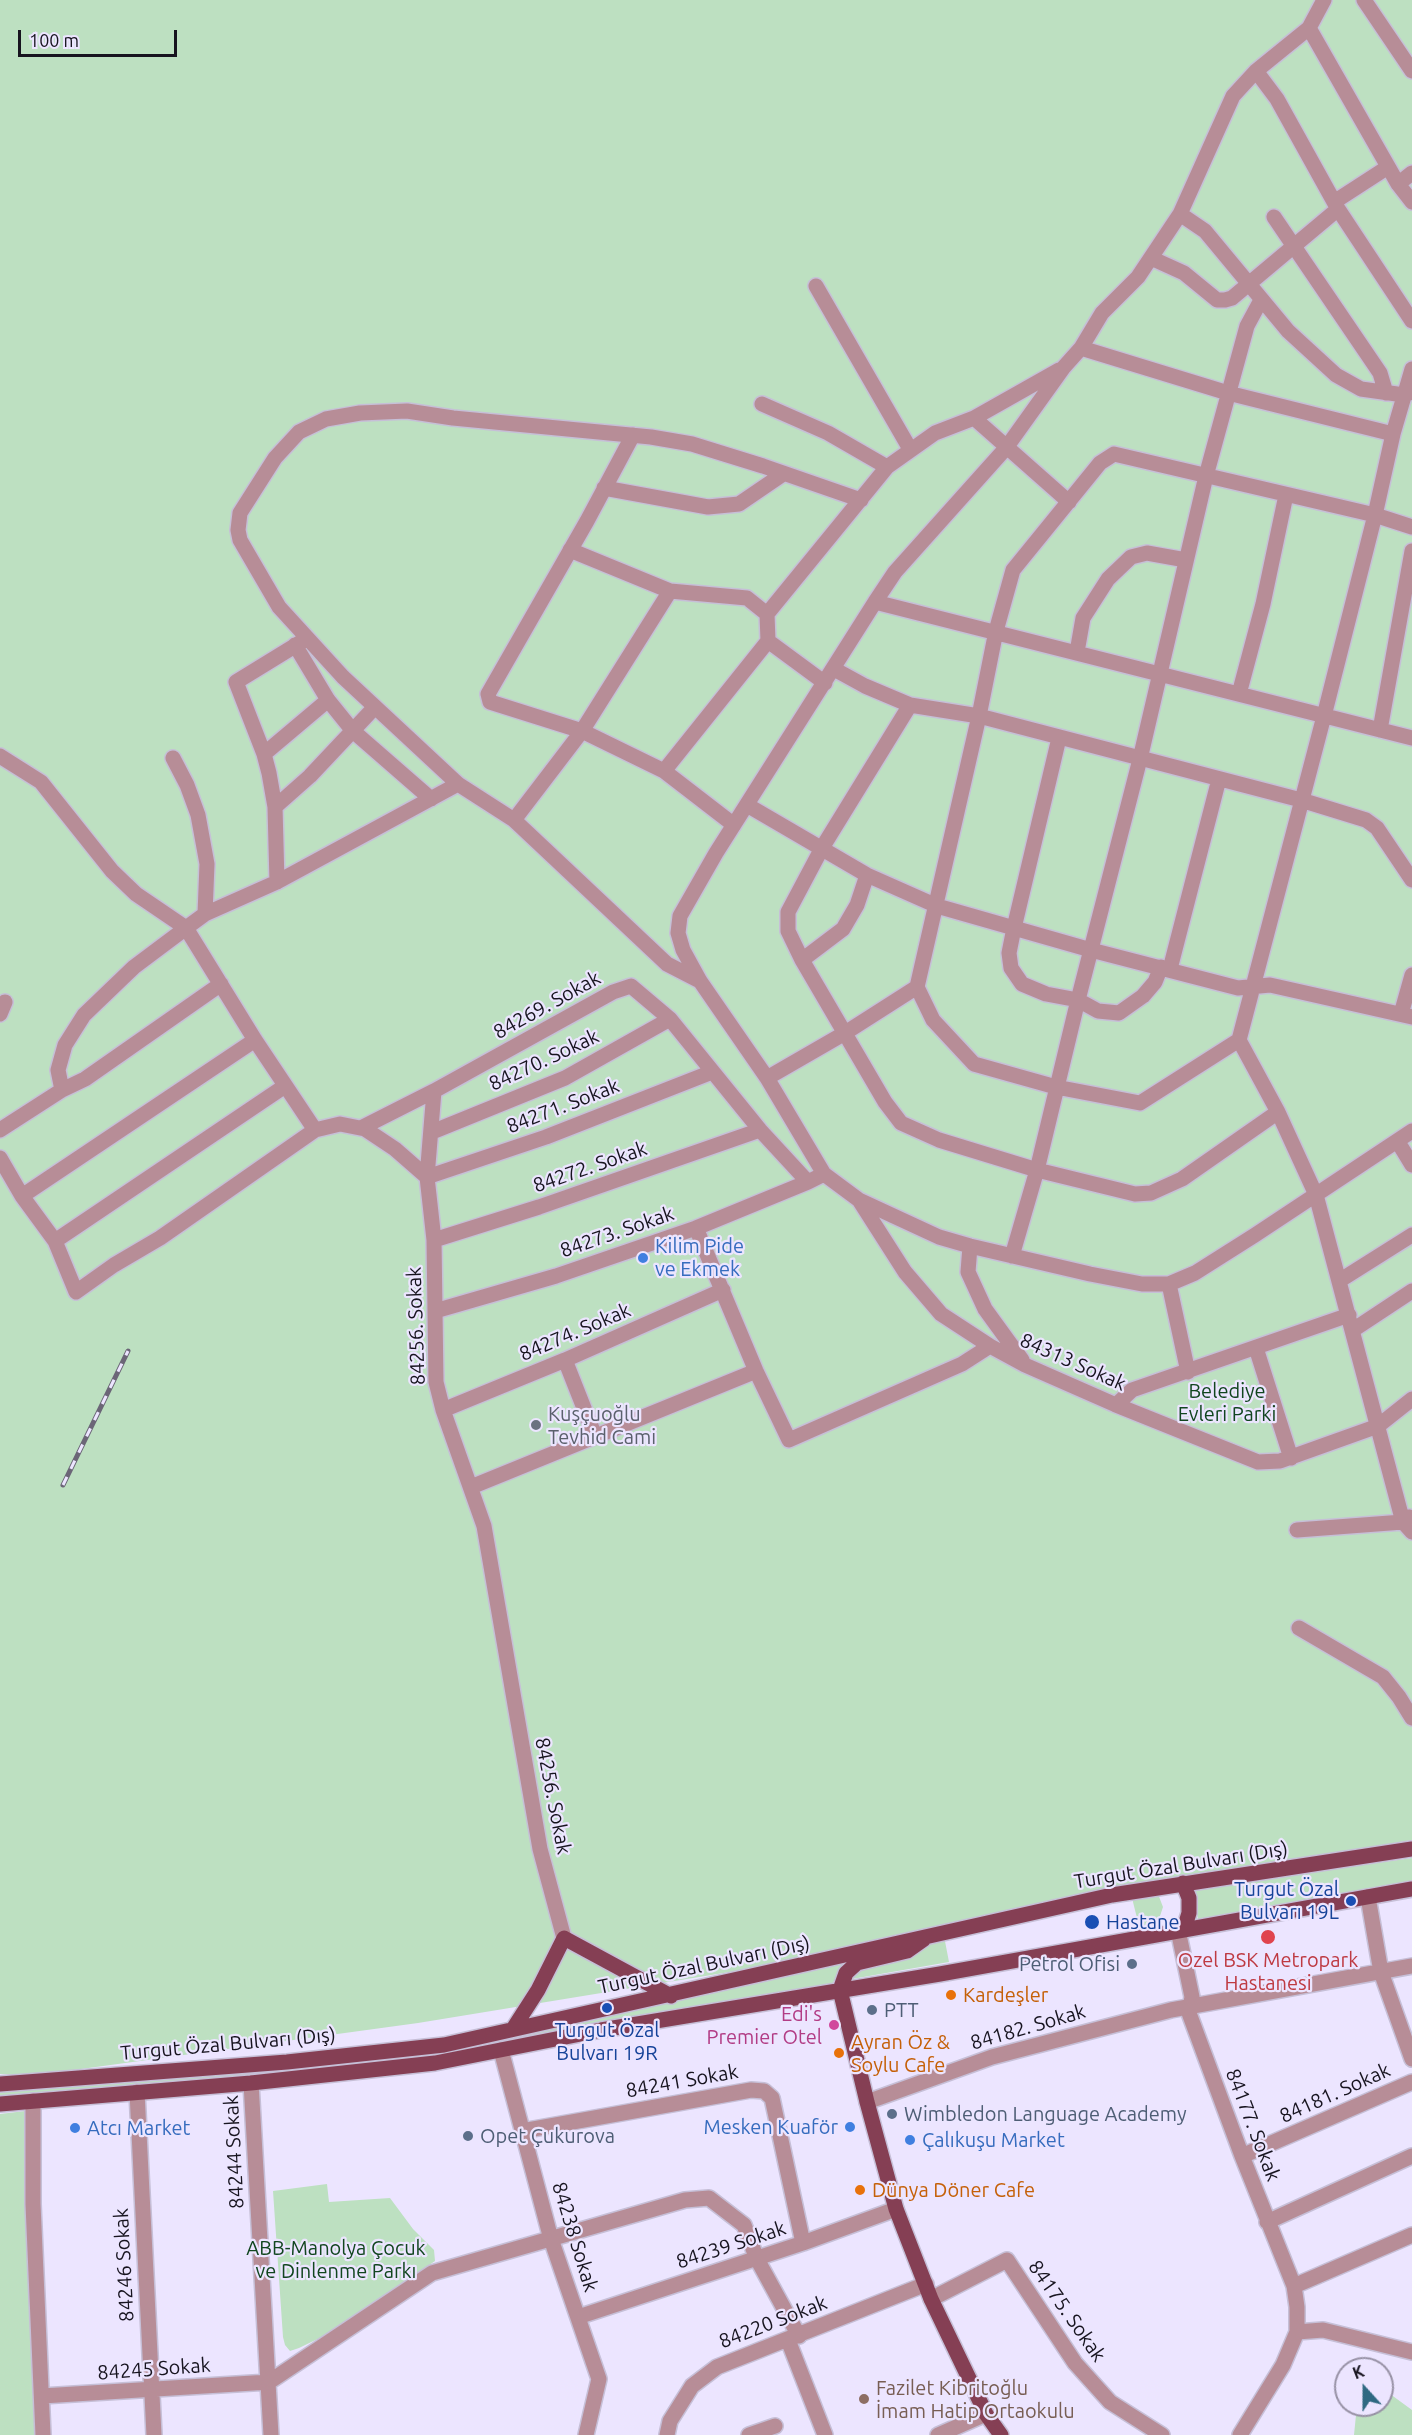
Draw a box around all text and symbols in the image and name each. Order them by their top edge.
scale bar [21,18,180,56]
text: 100 m [29,30,79,50]
street label: 84269. Sokak [489,966,605,1044]
street label: 84270. Sokak [485,1024,603,1096]
street label: 84271. Sokak [503,1074,623,1138]
street label: 84272. Sokak [530,1136,650,1198]
street label: 84273. Sokak [557,1201,677,1263]
place label: Kilim Pide ve Ekmek [655,1234,744,1281]
marker: Kilim Pide ve Ekmek [636,1251,650,1265]
street label: 84256. Sokak [402,1266,430,1386]
street label: 84274. Sokak [516,1298,634,1366]
street label: 84313 Sokak [1016,1328,1130,1396]
park label: Belediye Evleri Parki [1178,1379,1276,1426]
place label: Kuşçuoğlu Tevhid Cami [548,1402,656,1449]
marker: Kuşçuoğlu Tevhid Cami [529,1418,543,1432]
street label: 84256. Sokak [530,1736,576,1856]
street label: Turgut Özal Bulvarı (Dış) [1072,1836,1290,1894]
place label: Turgut Özal Bulvarı 19L [1234,1877,1339,1924]
marker: Turgut Özal Bulvarı 19L [1344,1894,1358,1908]
place label: Hastane [1106,1910,1179,1934]
marker: Hastane [1083,1913,1101,1931]
marker: Ozel BSK Metropark Hastanesi [1259,1928,1277,1946]
street label: Turgut Özal Bulvarı (Dış) [596,1931,812,1999]
place label: Ozel BSK Metropark Hastanesi [1178,1948,1358,1995]
place label: Petrol Ofisi [1019,1952,1120,1976]
marker: Petrol Ofisi [1125,1957,1139,1971]
place label: Kardeşler [963,1983,1048,2007]
marker: Kardeşler [944,1988,958,2002]
place label: PTT [884,1998,919,2022]
street label: 84182. Sokak [968,1999,1088,2055]
marker: Turgut Özal Bulvarı 19R [600,2001,614,2015]
place label: Edi's Premier Otel [707,2002,822,2049]
marker: PTT [865,2003,879,2017]
place label: Turgut Özal Bulvarı 19R [554,2018,660,2065]
marker: Edi's Premier Otel [827,2018,841,2032]
street label: Turgut Özal Bulvarı (Dış) [119,2023,337,2065]
place label: Ayran Öz & Soylu Cafe [851,2030,950,2077]
marker: Ayran Öz & Soylu Cafe [832,2046,846,2060]
street label: 84181. Sokak [1276,2058,1394,2128]
street label: 84241 Sokak [624,2059,740,2103]
street label: 84177. Sokak [1221,2065,1285,2185]
street label: 84244 Sokak [219,2095,249,2209]
place label: Wimbledon Language Academy [904,2102,1187,2126]
marker: Wimbledon Language Academy [885,2107,899,2121]
place label: Mesken Kuaför [703,2115,838,2139]
place label: Atcı Market [87,2116,190,2140]
marker: Mesken Kuaför [843,2120,857,2134]
marker: Atcı Market [68,2121,82,2135]
place label: Opet Çukurova [480,2124,615,2148]
place label: Çalıkuşu Market [922,2128,1065,2152]
marker: Opet Çukurova [461,2129,475,2143]
marker: Çalıkuşu Market [903,2133,917,2147]
place label: Dünya Döner Cafe [872,2178,1035,2202]
street label: 84238 Sokak [547,2179,603,2295]
marker: Dünya Döner Cafe [853,2183,867,2197]
street label: 84246 Sokak [109,2208,139,2322]
street label: 84239 Sokak [673,2216,789,2274]
park label: ABB-Manolya Çocuk ve Dinlenme Parkı [246,2236,426,2283]
street label: 84175. Sokak [1023,2256,1111,2366]
street label: 84220 Sokak [716,2290,830,2354]
street label: 84245 Sokak [96,2353,212,2385]
north arrow [1334,2357,1394,2417]
text: K [1350,2362,1366,2382]
place label: Fazilet Kibritoğlu İmam Hatip Ortaokulu [876,2376,1075,2423]
marker: Fazilet Kibritoğlu İmam Hatip Ortaokulu [857,2392,871,2406]

